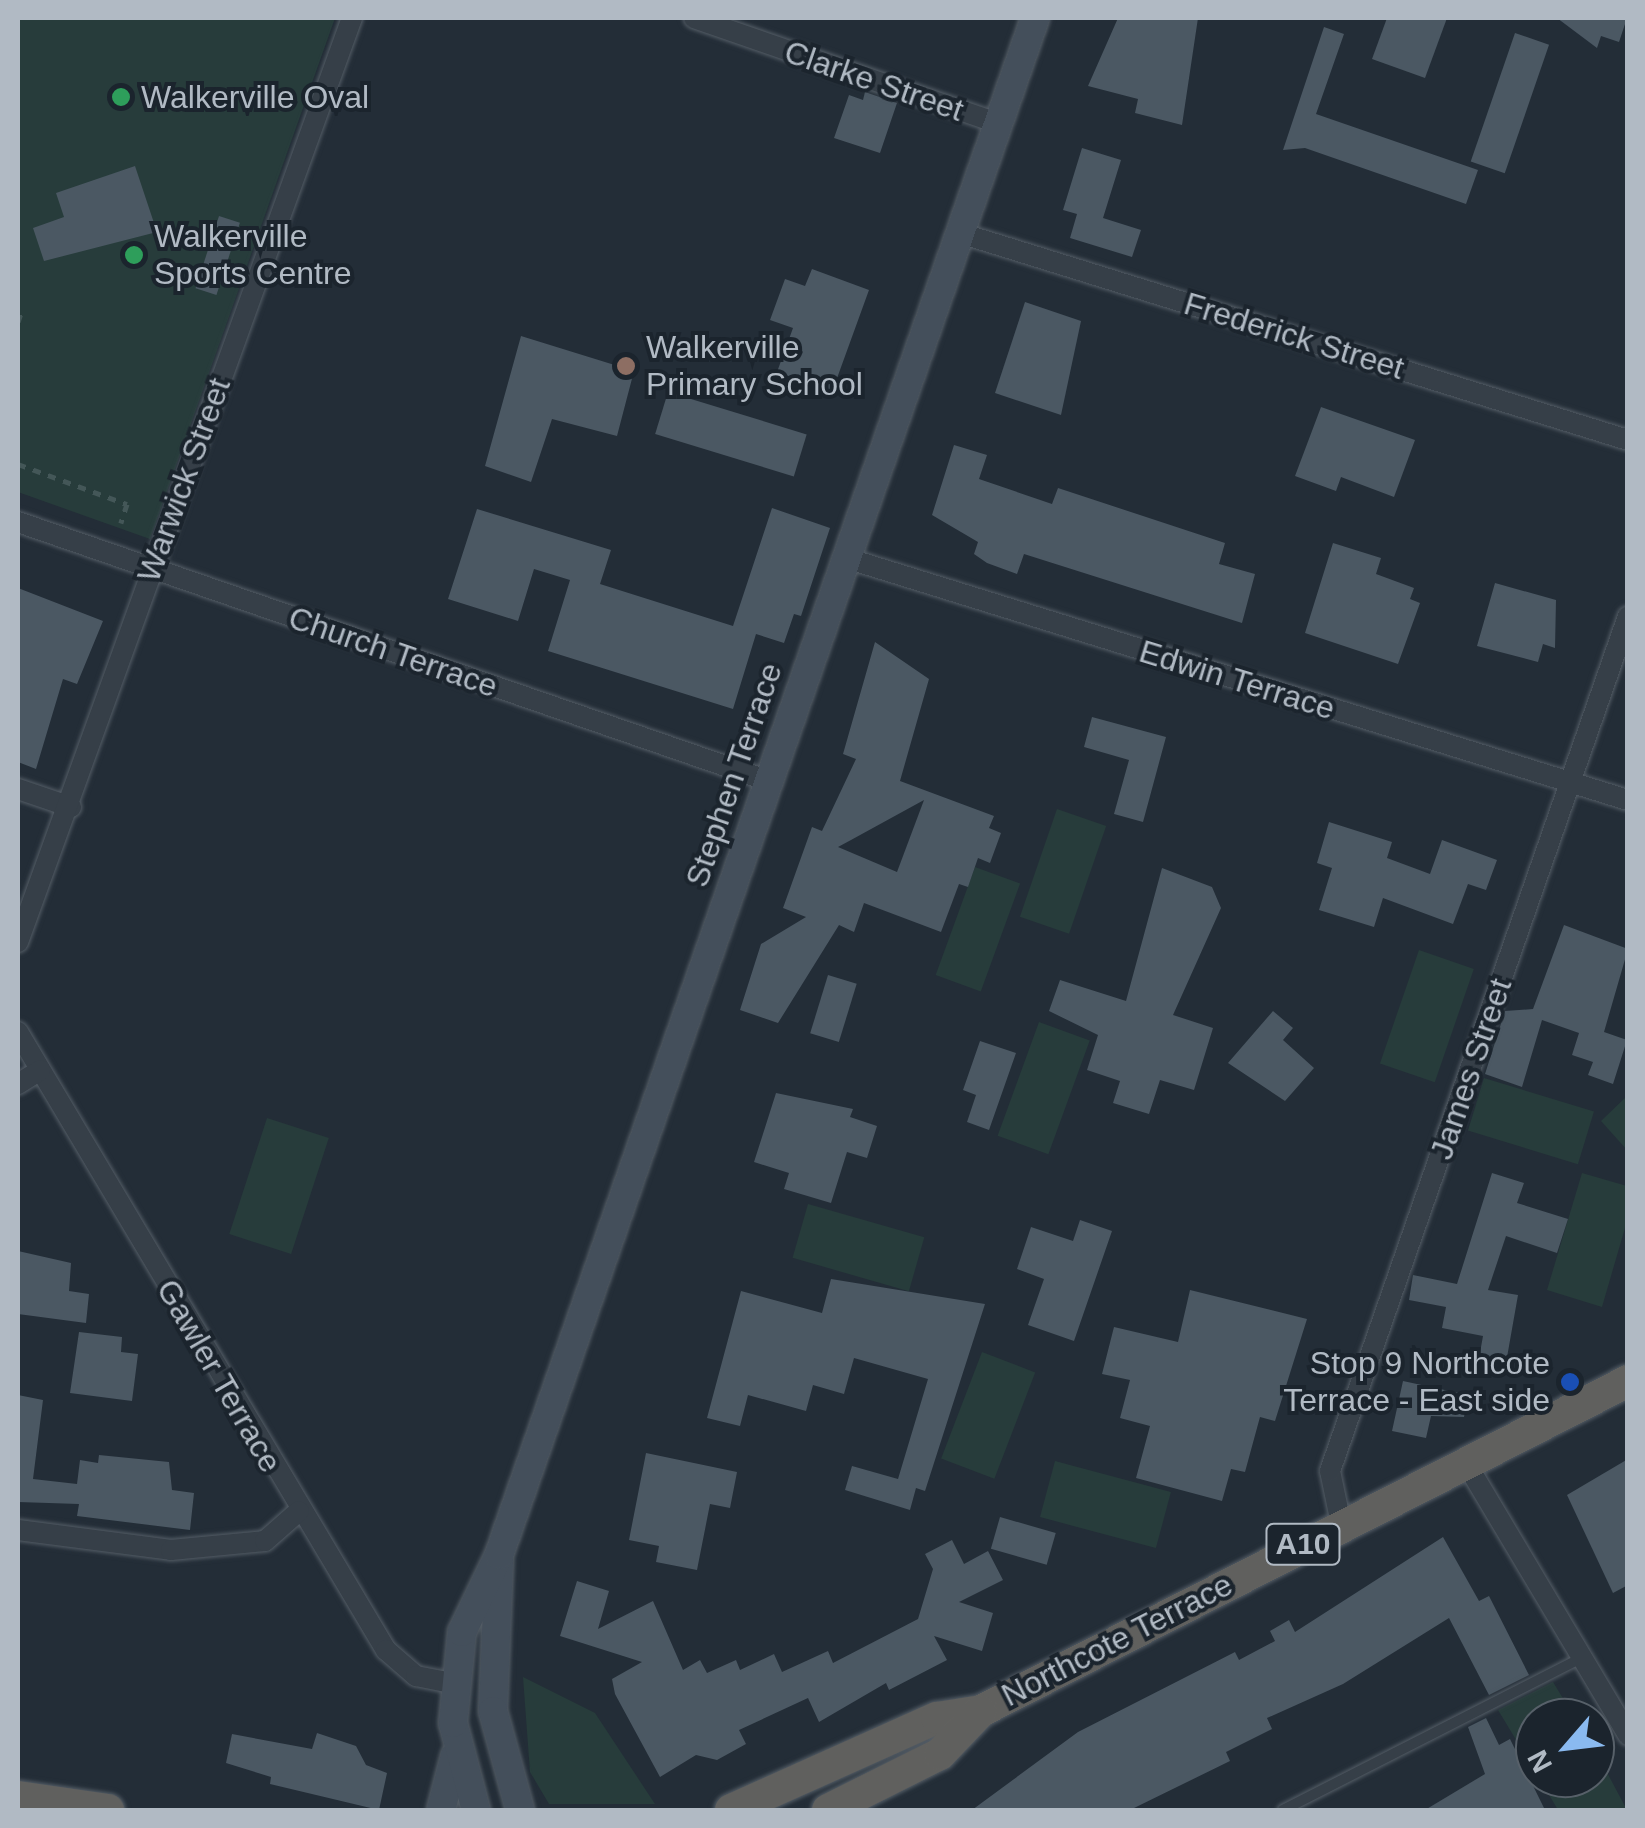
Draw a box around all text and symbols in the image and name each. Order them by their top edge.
street label: Clarke Street [779,32,969,130]
place label: Walkerville Oval [141,78,369,116]
marker: Walkerville Oval [110,86,132,108]
place label: Walkerville Sports Centre [154,218,351,293]
marker: Walkerville Sports Centre [123,244,145,266]
street label: Frederick Street [1180,284,1408,388]
place label: Walkerville Primary School [646,329,863,404]
marker: Walkerville Primary School [615,355,637,377]
street label: Warwick Street [129,373,239,587]
street label: Church Terrace [283,598,503,706]
street label: Edwin Terrace [1134,632,1340,728]
street label: Stephen Terrace [678,658,790,892]
street label: James Street [1422,974,1520,1164]
street label: Gawler Terrace [148,1272,290,1480]
place label: Stop 9 Northcote Terrace - East side [1283,1345,1550,1420]
marker: Stop 9 Northcote Terrace - East side [1559,1371,1581,1393]
road number: A10 [1263,1519,1343,1569]
street label: Northcote Terrace [995,1565,1239,1715]
north arrow [1515,1698,1615,1798]
text: N [1521,1745,1558,1778]

